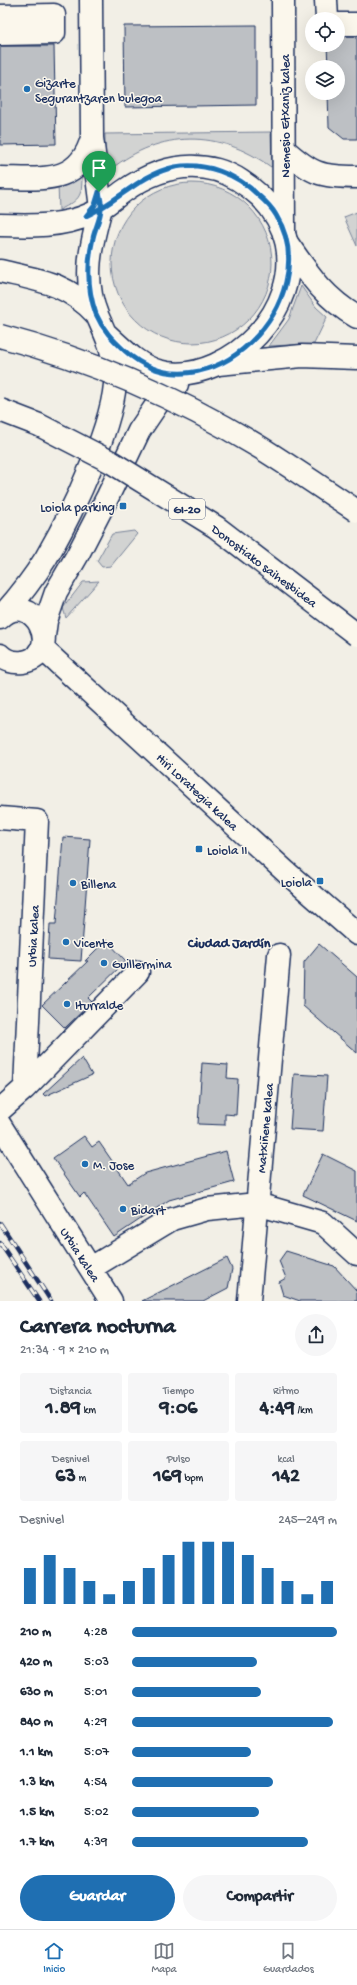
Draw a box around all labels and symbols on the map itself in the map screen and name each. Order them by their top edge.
street label: Nemesio Etxaniz kalea [279,53,294,178]
place label: Gizarte Segurantzaren bulegoa [35,77,163,107]
marker: Gizarte Segurantzaren bulegoa [22,84,32,94]
pin [82,151,116,192]
road number: GI-20 [169,499,205,519]
place label: Loiola parking [40,501,115,516]
marker: Loiola parking [118,501,128,511]
street label: Donostiako saihesbidea [207,522,320,612]
street label: Hiri Lorategia kalea [152,751,241,835]
marker: Loiola II [194,844,204,854]
place label: Loiola II [207,844,247,859]
place label: Loiola [281,876,313,891]
marker: Loiola [315,876,325,886]
marker: Billena [68,878,78,888]
place label: Billena [80,878,117,893]
street label: Urbia kalea [25,904,44,967]
district label: Ciudad Jardín [187,936,271,953]
marker: Vicente [61,937,71,947]
place label: Vicente [73,937,114,952]
marker: Guillermina [99,958,109,968]
place label: Guillermina [112,958,172,973]
marker: Iturralde [62,999,72,1009]
place label: Iturralde [75,999,123,1014]
street label: Matxiñene kalea [255,1082,278,1174]
marker: M. Jose [80,1159,90,1169]
place label: M. Jose [93,1159,135,1174]
marker: Bidart [118,1204,128,1214]
place label: Bidart [130,1204,167,1219]
street label: Urbia kalea [56,1225,102,1286]

